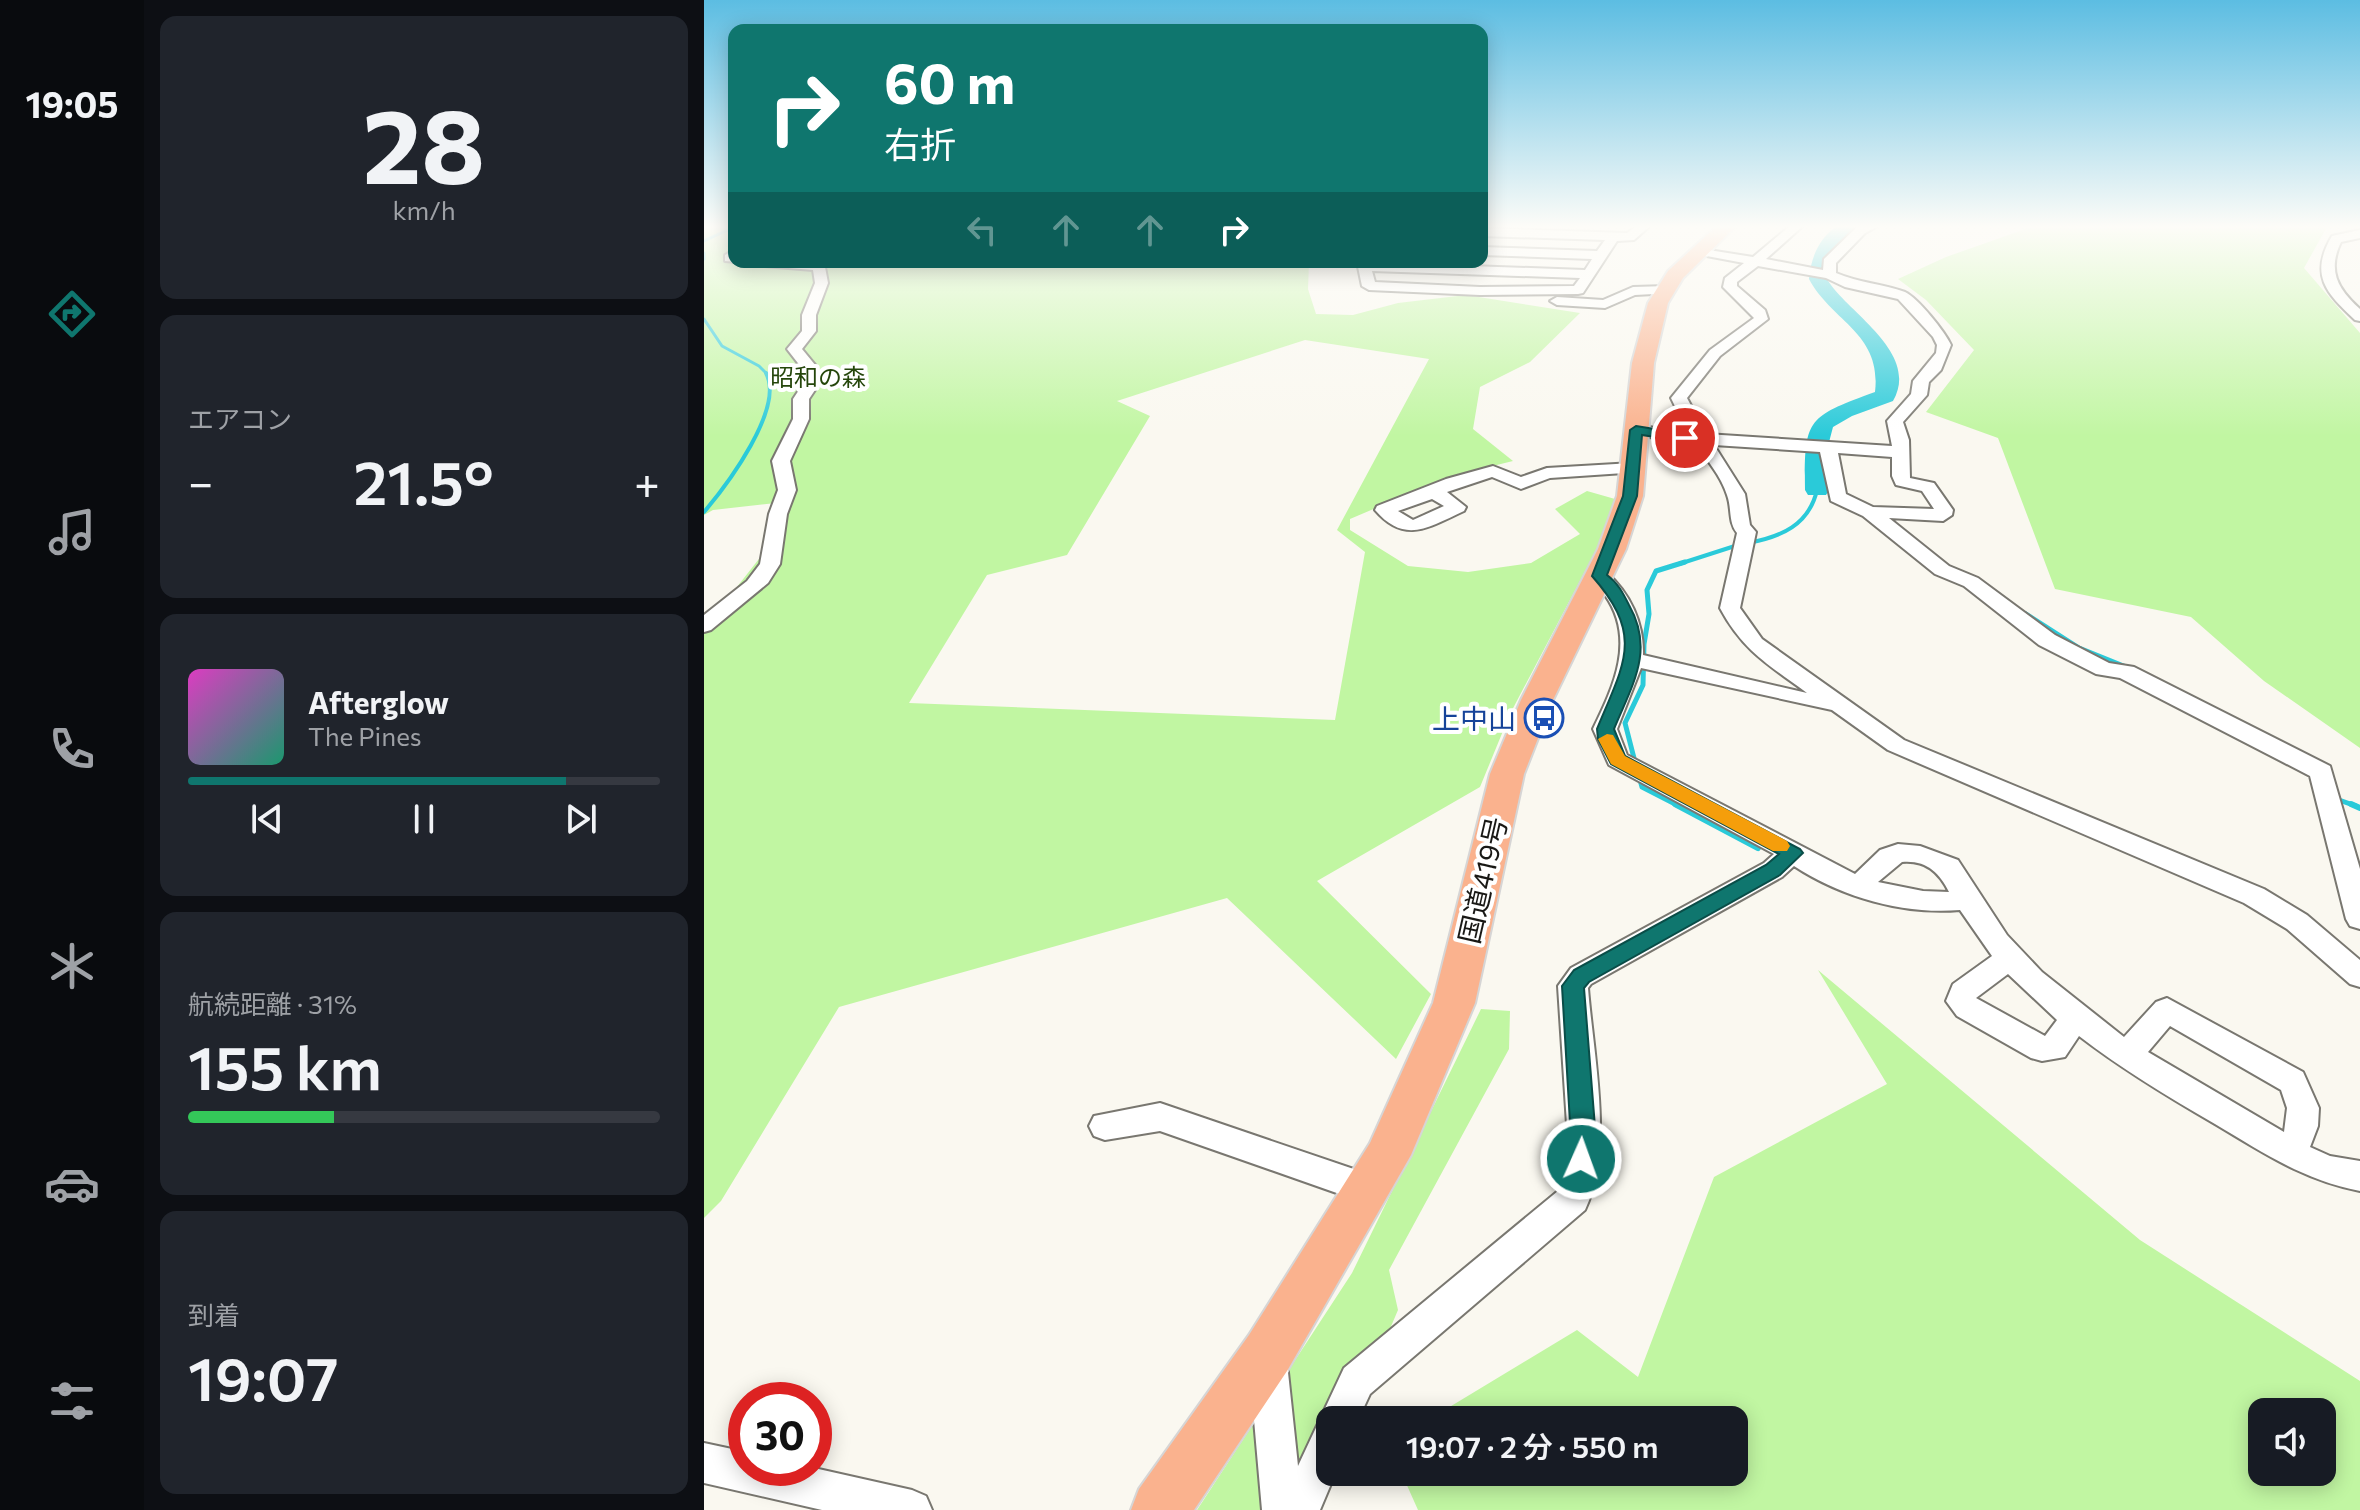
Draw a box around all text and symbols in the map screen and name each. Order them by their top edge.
text: 60 m [884,47,1015,116]
icon: right [752,56,856,160]
text: 28 [363,78,485,205]
text: 19:05 [26,81,118,125]
text: 右折 [884,121,956,165]
text: km/h [392,194,456,225]
icon: left [960,208,1004,252]
icon: ahead [1044,208,1088,252]
icon: ahead [1128,208,1172,252]
icon: right [1212,208,1256,252]
icon: directions [44,286,100,342]
park label: 昭和の森 [770,362,866,391]
text: エアコン [188,403,292,434]
pin [1651,404,1719,472]
icon: arrive [1663,416,1707,460]
text: 21.5° [353,444,494,517]
text: − [188,454,213,508]
text: + [634,454,660,508]
icon: music [44,504,100,560]
text: Afterglow [308,683,449,720]
bus stop icon: 上中山 [1523,697,1565,739]
place label: 上中山 [1432,701,1516,735]
text: The Pines [308,720,422,751]
icon: phone [44,721,100,777]
icon: previous [245,797,289,841]
icon: pause [402,797,446,841]
icon: next [559,797,603,841]
street label: 国道419号 [1451,813,1513,947]
icon: climate [44,938,100,994]
text: 航続距離 · 31% [188,988,357,1019]
text: 155 km [188,1029,382,1102]
position arrow [1539,1117,1623,1201]
icon: car [44,1156,100,1212]
text: 到着 [188,1299,240,1330]
text: 19:07 [188,1340,339,1413]
icon: filters [44,1373,100,1429]
speed limit sign: 30 [728,1382,832,1486]
map controls [2248,1398,2336,1486]
button: sound [2248,1398,2336,1486]
text: 19:07 · 2 分 · 550 m [1406,1427,1658,1464]

